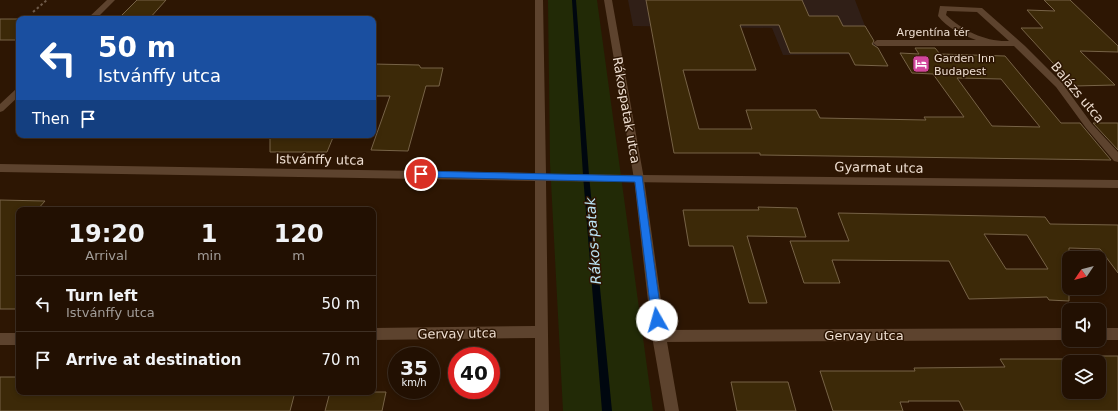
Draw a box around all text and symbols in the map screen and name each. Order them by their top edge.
street label: Argentína tér [897,26,970,39]
text: 50 m [98,31,176,64]
icon: left [32,32,84,84]
place label: Garden Inn Budapest [934,52,995,78]
hotel icon: Garden Inn Budapest [911,54,931,74]
street label: Rákospatak utca [610,56,643,165]
street label: Balázs utca [1048,59,1107,126]
text: Istvánffy utca [98,65,221,86]
icon: arrive [77,108,99,130]
text: Then [32,110,69,128]
street label: Istvánffy utca [275,151,365,168]
pin [404,157,438,191]
street label: Gyarmat utca [834,159,924,176]
icon: arrive [410,163,432,185]
water label: Rákos-patak [582,196,604,285]
text: 19:20 [68,220,145,248]
text: 1 [201,220,217,248]
text: 120 [274,220,324,248]
text: Arrival [85,248,128,263]
text: min [197,248,221,263]
text: m [292,248,305,263]
north arrow [1062,251,1106,295]
map controls [1062,251,1106,399]
text: Turn left [66,287,138,305]
icon: left [32,293,54,315]
text: 50 m [322,295,360,313]
position arrow [636,299,678,341]
button: sound [1062,303,1106,347]
text: Istvánffy utca [66,305,155,320]
street label: Gervay utca [417,325,497,342]
street label: Gervay utca [824,328,904,343]
speed limit sign: 40 [448,347,500,399]
icon: arrive [32,349,54,371]
text: Arrive at destination [66,351,241,369]
text: 70 m [322,351,360,369]
button: layers [1062,355,1106,399]
text: 35 [400,356,428,380]
text: km/h [401,377,427,388]

